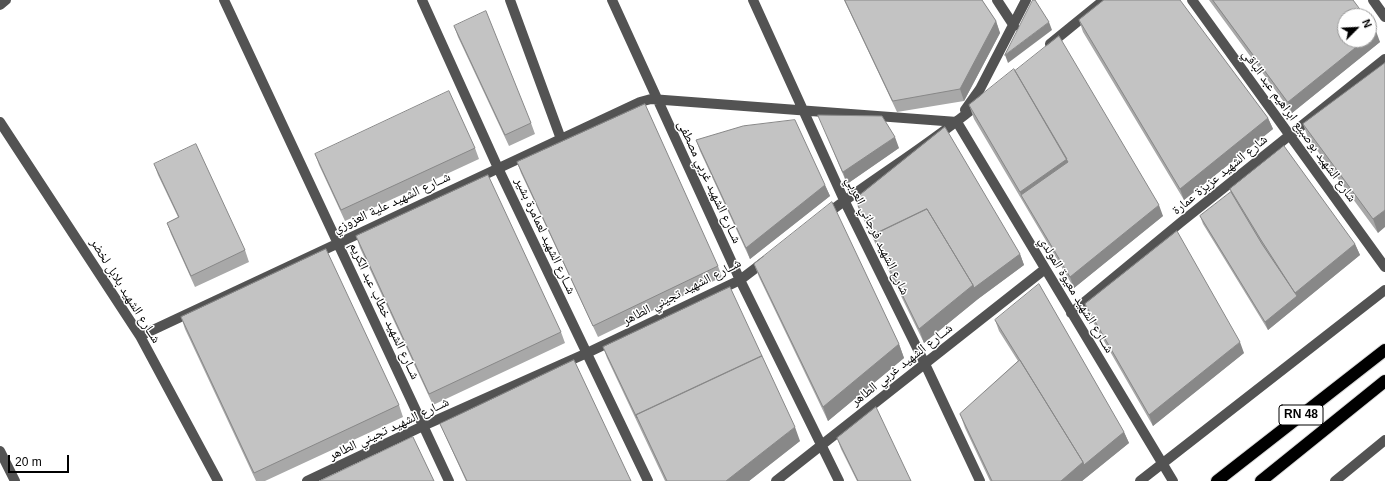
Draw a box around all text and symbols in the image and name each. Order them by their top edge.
north arrow [1337,8,1377,48]
text: N [1360,17,1374,30]
street label: شارع الشهيد بوصبيع ابراهيم عبد الباقي [1238,47,1360,205]
street label: شــارع الشهيد غربي مصطفى [674,118,744,246]
street label: شارع الشهيد عزيزة عمارة [1169,132,1271,218]
street label: شــارع الشهيد علية العزوزي [331,169,453,237]
street label: شارع الشهيد فرجاني العربي [842,174,912,298]
street label: شــارع الشهيد لعمامرة بشير [511,175,579,297]
street label: شــارع الشهيد معيوة المولدي [1035,234,1117,356]
street label: شــارع الشهيد بلابل لخضر [86,236,164,346]
street label: شــارع الشهيد خطاب عبد الكريم [345,240,423,382]
street label: شــارع الشهيد تجيني الطاهر [620,255,744,329]
street label: شــارع الشهيد غربي الطاهر [848,320,956,410]
street label: شــارع الشهيد تجيني الطاهر [326,394,452,464]
road number: RN 48 [1279,405,1323,425]
scale bar [10,447,71,473]
text: 20 m [15,455,42,469]

